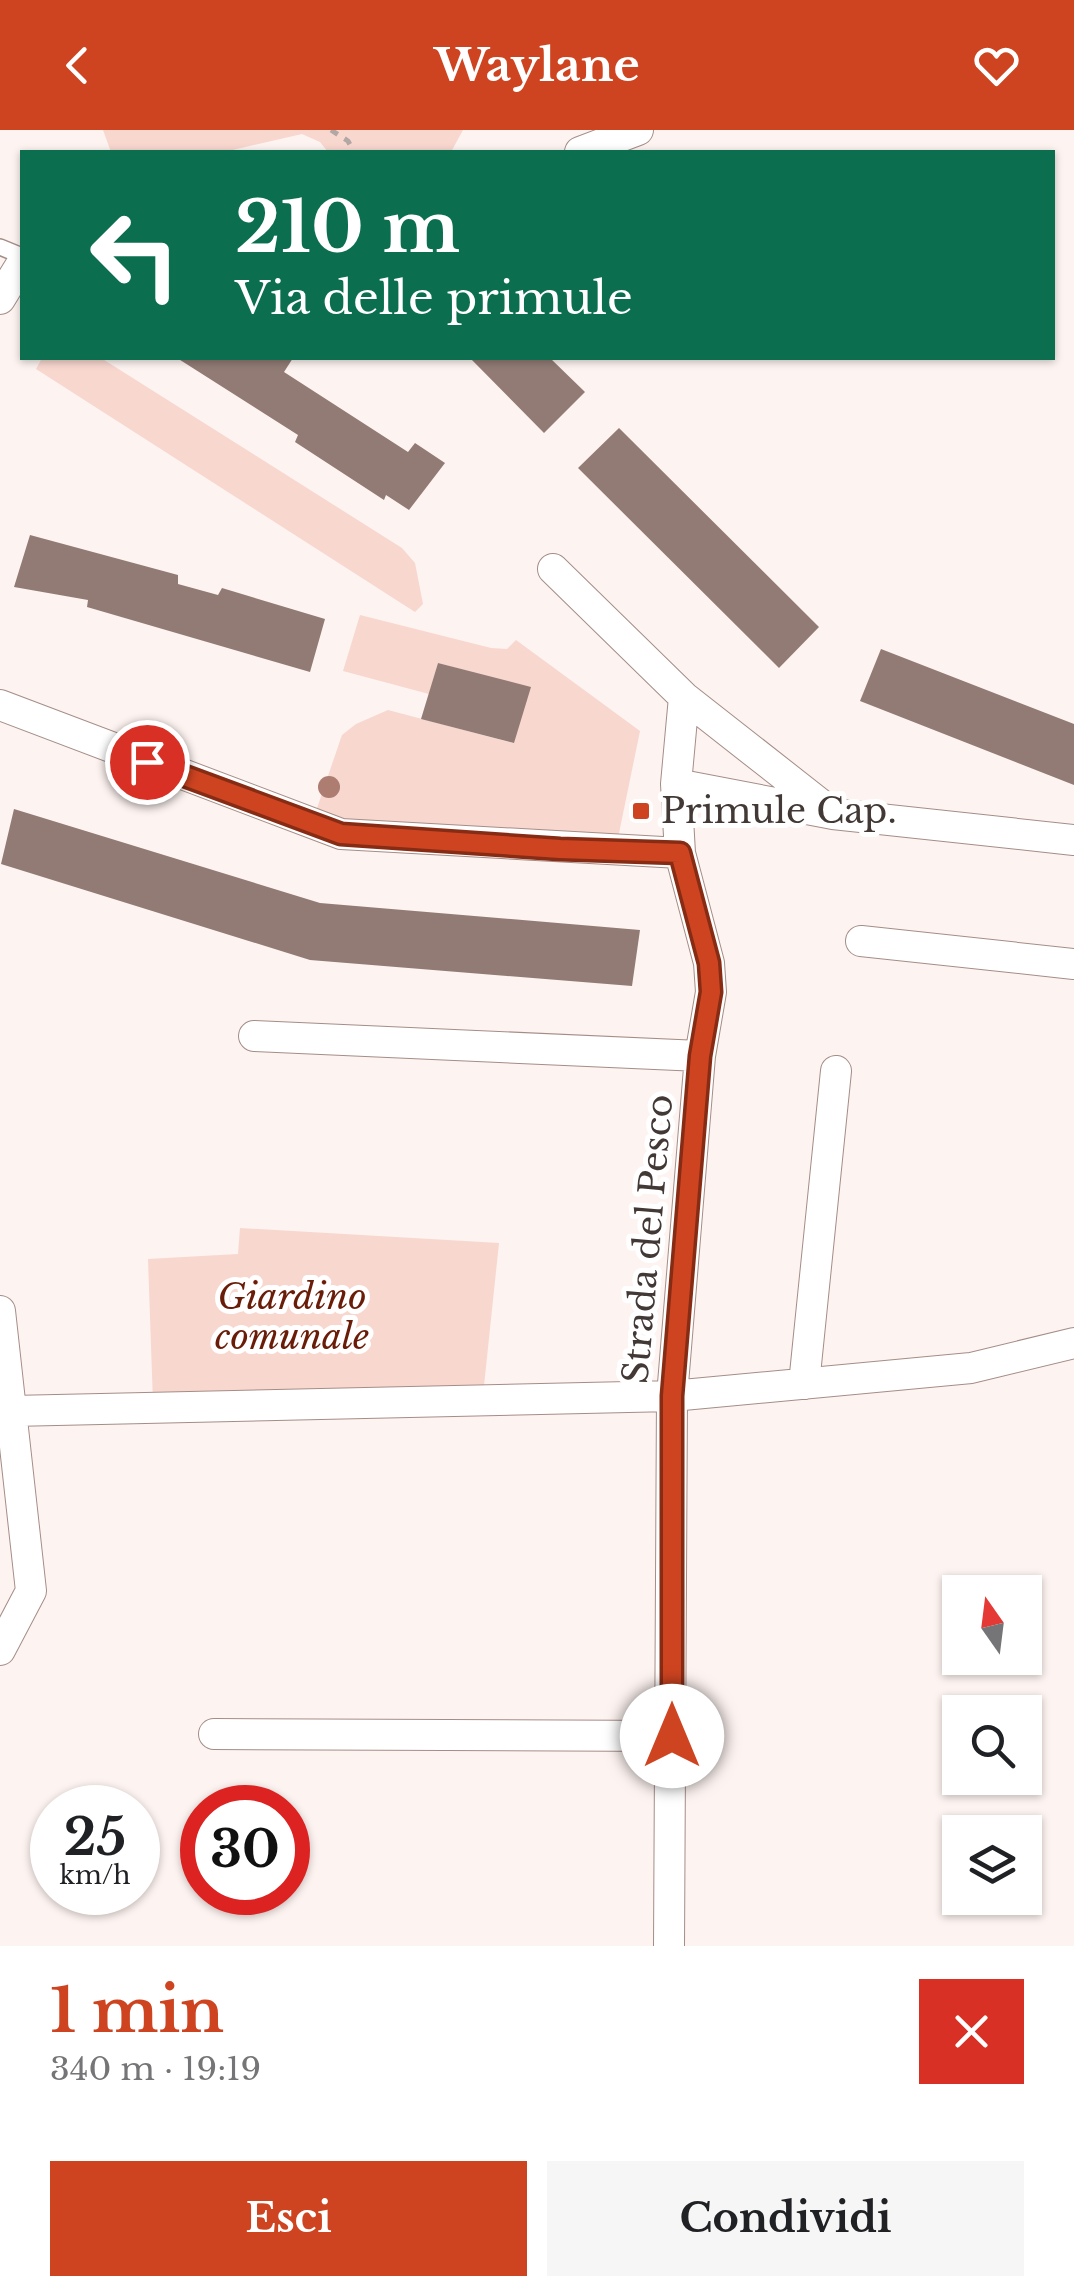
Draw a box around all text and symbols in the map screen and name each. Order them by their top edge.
text: Waylane [434,37,640,93]
icon: back [50,38,105,93]
icon: heart [969,38,1024,93]
text: 210 m [235,184,460,271]
icon: left [70,190,200,320]
text: Via delle primule [235,270,633,326]
pin [105,720,190,805]
icon: arrive [120,735,175,790]
place label: Primule Cap. [661,789,897,832]
marker: Primule Cap. [630,800,652,822]
street label: Strada del Pesco [613,1093,682,1385]
park label: Giardino comunale [215,1275,369,1358]
north arrow [942,1575,1042,1675]
map controls [942,1575,1042,1915]
position arrow [620,1684,724,1788]
button: search [942,1695,1042,1795]
speed limit sign: 30 [180,1785,310,1915]
text: 25 [64,1806,126,1869]
button: layers [942,1815,1042,1915]
text: km/h [60,1860,130,1891]
text: 1 min [50,1974,224,2048]
button: close [919,1979,1024,2084]
text: 340 m · 19:19 [50,2049,261,2089]
button: Esci [50,2161,527,2276]
button: Condividi [547,2161,1024,2276]

